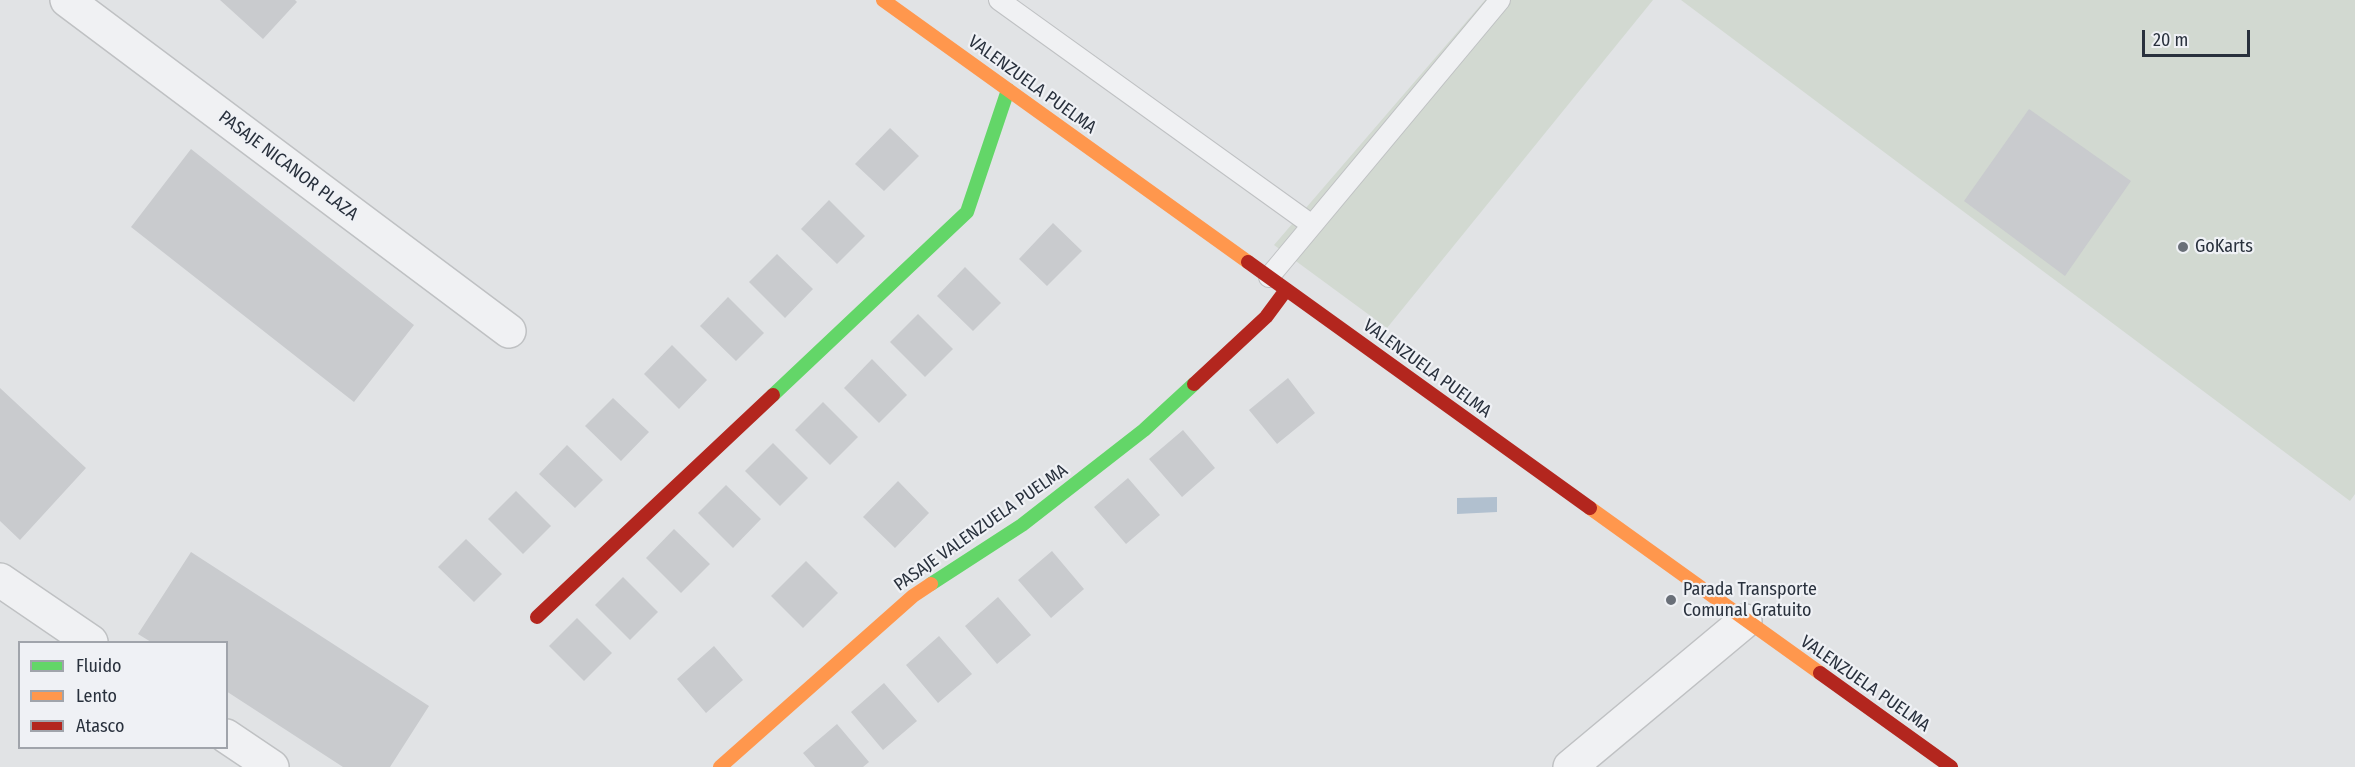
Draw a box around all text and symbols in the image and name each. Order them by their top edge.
scale bar [2145,18,2253,56]
text: 20 m [2153,29,2188,51]
street label: VALENZUELA PUELMA [964,31,1100,139]
street label: PASAJE NICANOR PLAZA [214,107,362,225]
place label: GoKarts [2195,236,2253,258]
marker: GoKarts [2176,240,2190,254]
street label: VALENZUELA PUELMA [1359,315,1495,423]
street label: PASAJE VALENZUELA PUELMA [890,460,1072,596]
place label: Parada Transporte Comunal Gratuito [1683,579,1817,622]
marker: Parada Transporte Comunal Gratuito [1664,593,1678,607]
street label: VALENZUELA PUELMA [1796,631,1934,737]
legend [18,641,228,749]
text: Fluido [76,655,122,677]
text: Lento [76,685,117,707]
text: Atasco [76,715,124,737]

